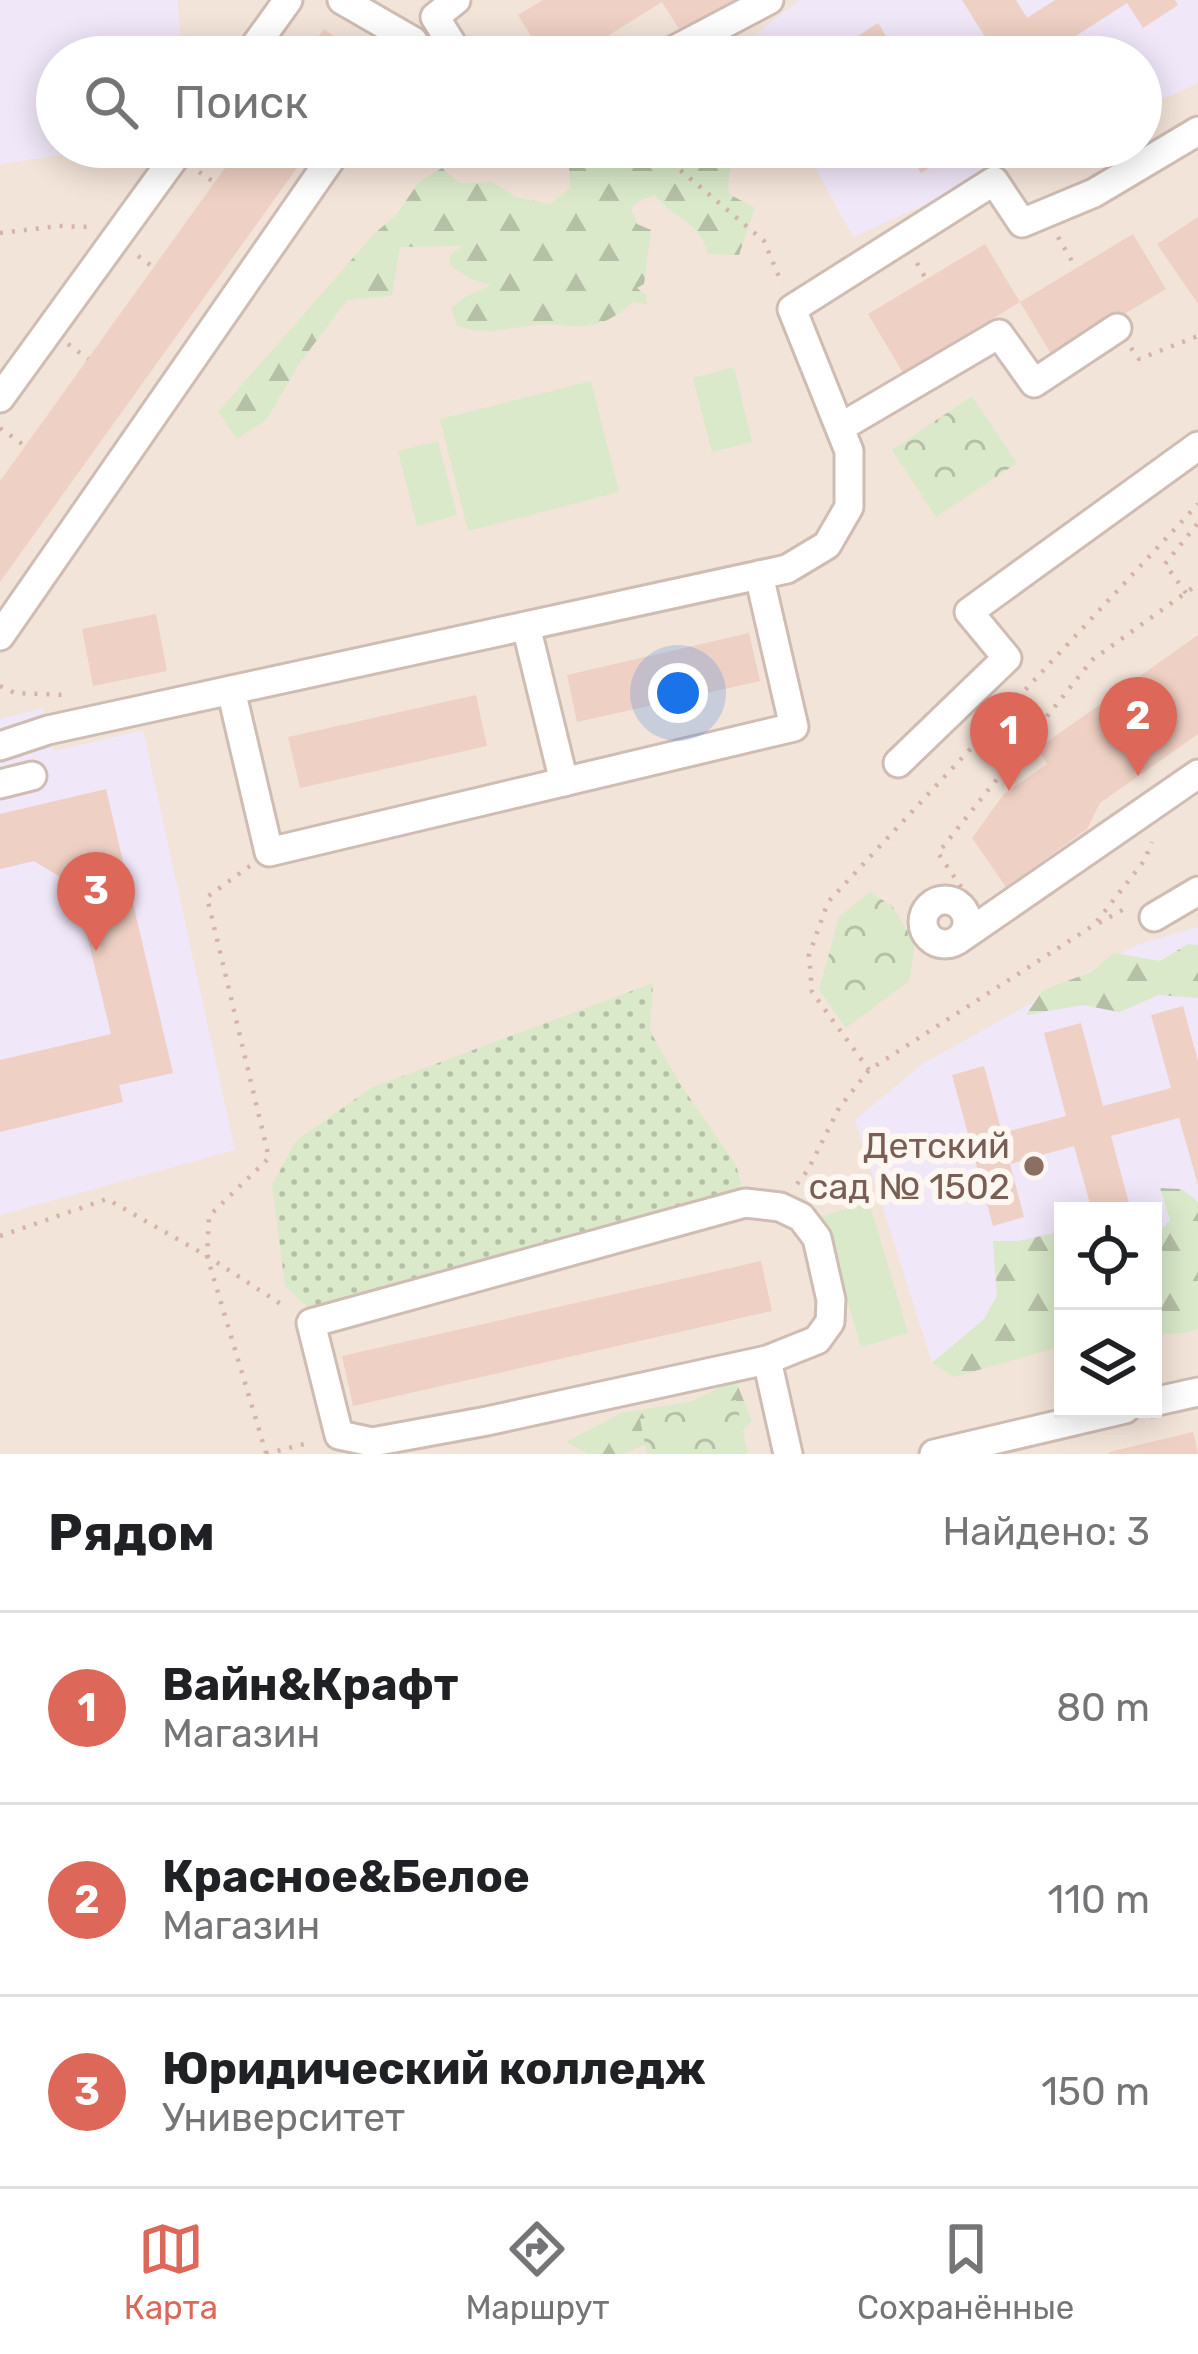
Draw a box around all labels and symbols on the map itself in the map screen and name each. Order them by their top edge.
your location [648,663,708,723]
pin: 2 [1099,677,1177,776]
pin: 1 [970,692,1048,791]
pin: 3 [57,852,135,951]
place label: Детский сад № 1502 [809,1124,1010,1208]
marker: Детский сад № 1502 [1021,1153,1047,1179]

